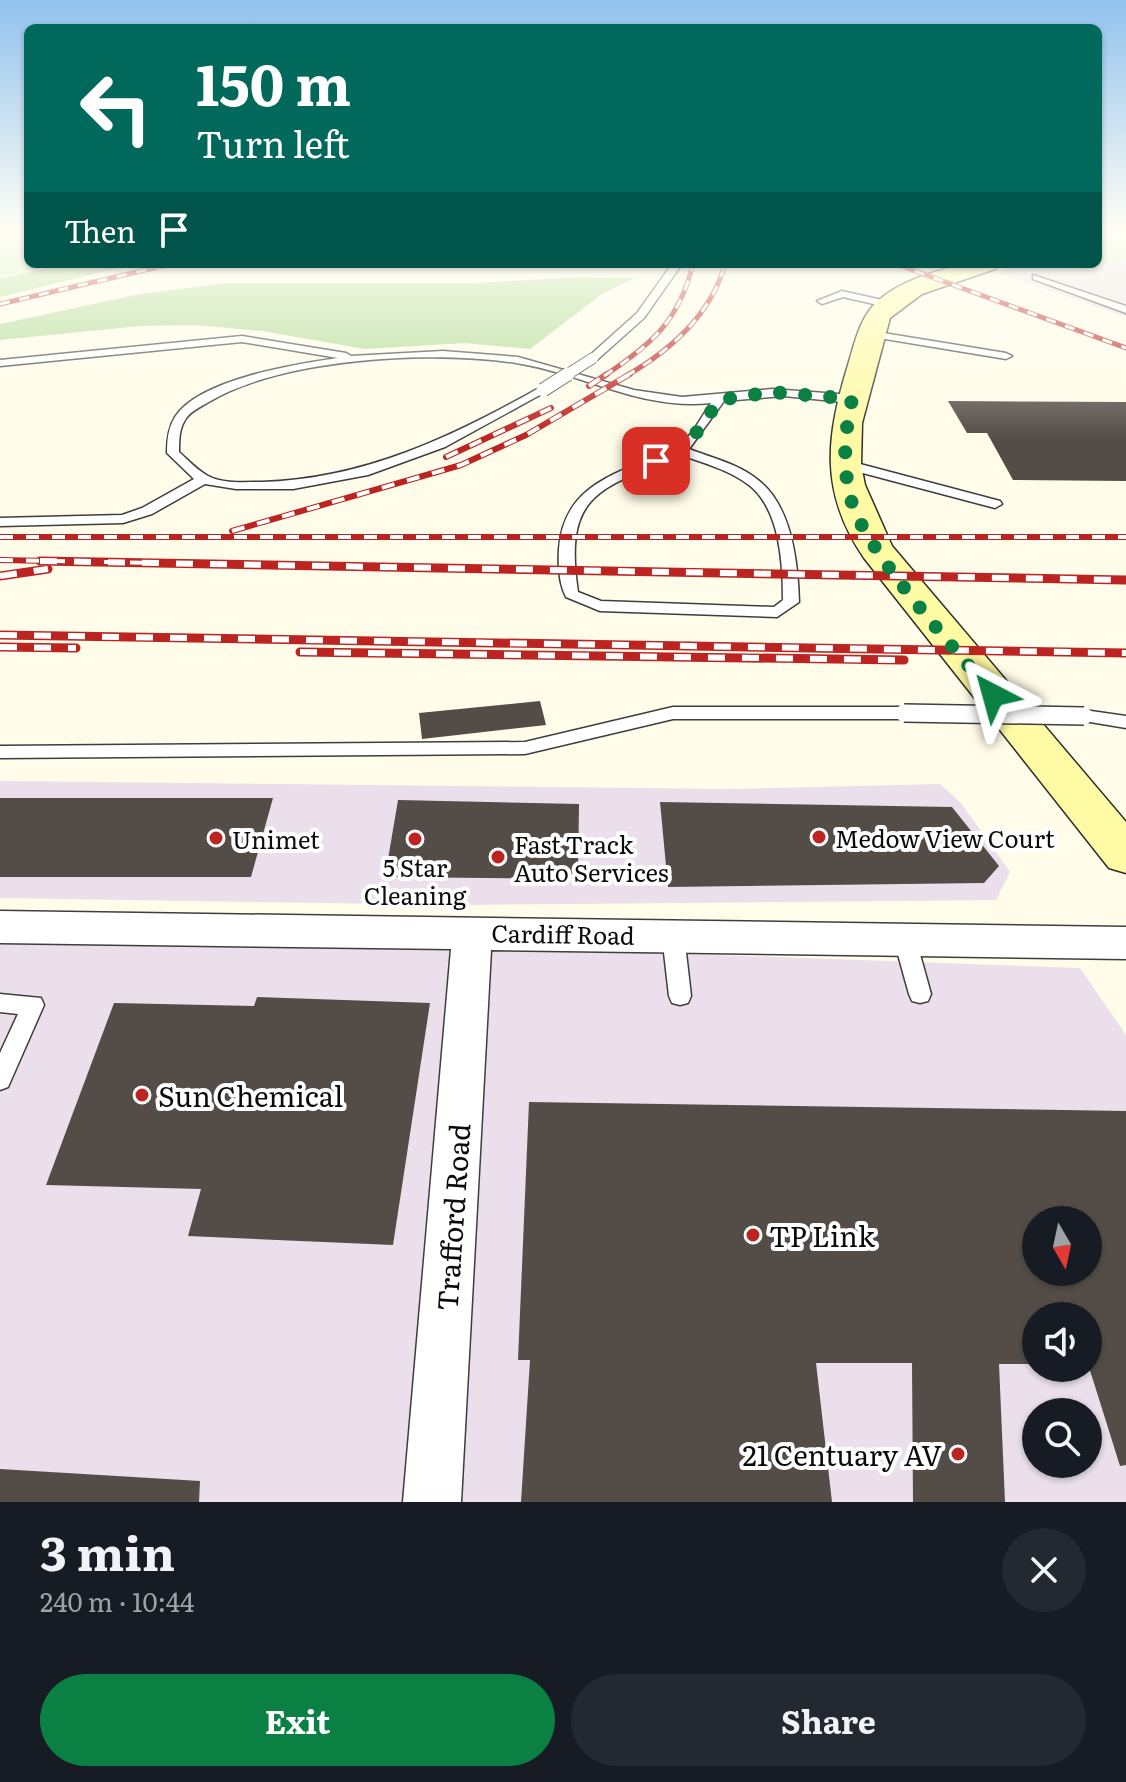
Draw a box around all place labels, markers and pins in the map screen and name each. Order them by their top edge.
pin [622,427,690,495]
place label: Medow View Court [835,820,1055,855]
place label: Unimet [232,821,320,856]
place label: Fast Track Auto Services [514,826,669,889]
marker: Medow View Court [810,828,828,846]
marker: Unimet [207,829,225,847]
marker: 5 Star Cleaning [406,830,424,848]
marker: Fast Track Auto Services [489,848,507,866]
place label: 5 Star Cleaning [364,849,467,912]
place label: Sun Chemical [158,1074,343,1116]
marker: Sun Chemical [133,1086,151,1104]
place label: TP Link [769,1214,876,1256]
marker: TP Link [744,1226,762,1244]
place label: 21 Centuary AV [743,1433,942,1475]
marker: 21 Centuary AV [949,1445,967,1463]

